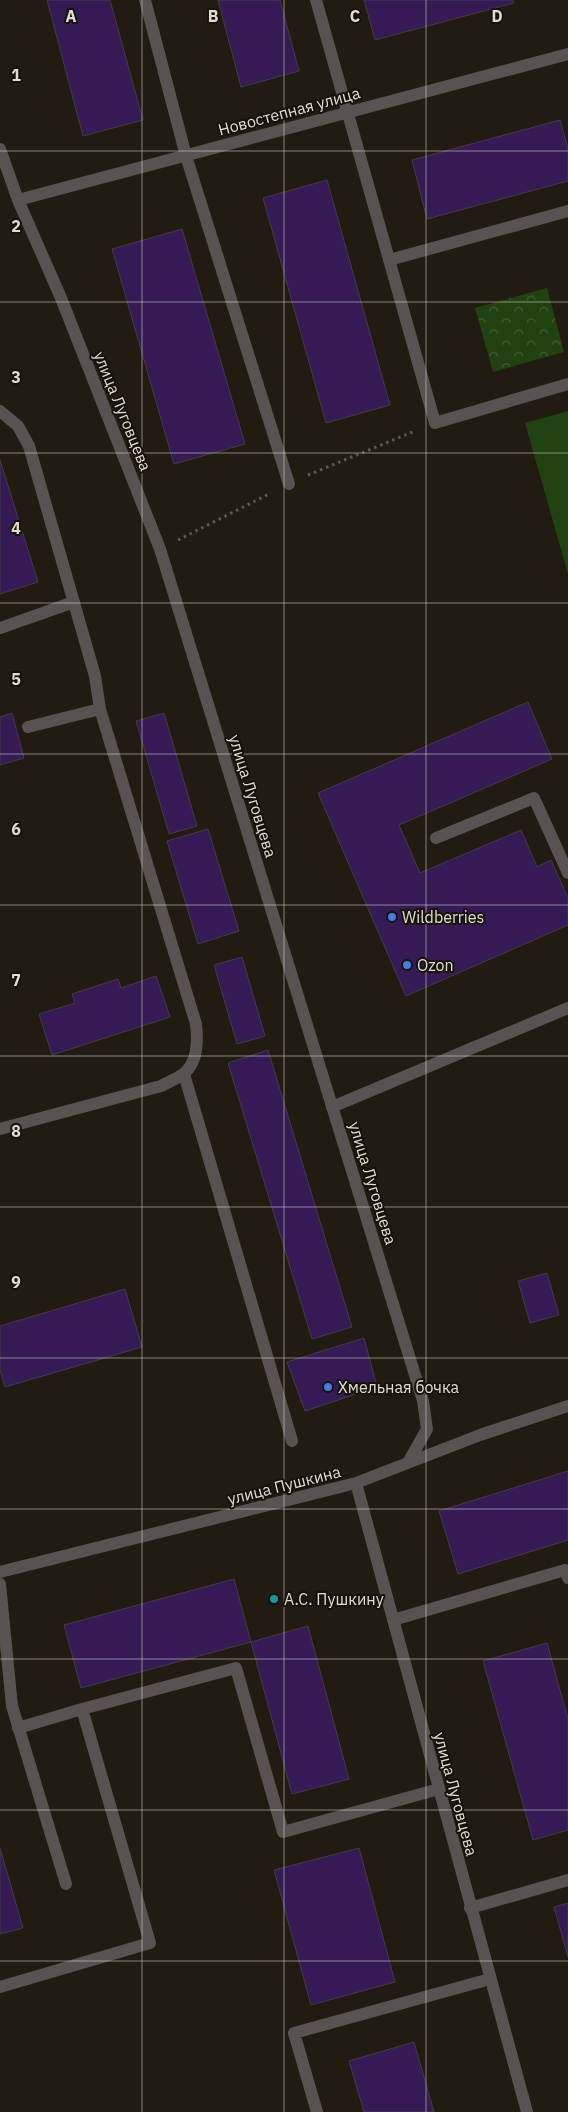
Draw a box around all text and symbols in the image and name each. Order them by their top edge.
text: A [66,6,77,26]
text: B [208,6,219,26]
text: C [350,6,360,26]
text: D [491,6,503,26]
text: 1 [11,65,21,85]
street label: Новостепная улица [216,82,363,140]
text: 2 [11,216,21,236]
street label: улица Луговцева [90,348,156,474]
text: 3 [11,367,21,387]
text: 4 [11,518,21,538]
text: 5 [11,669,21,689]
street label: улица Луговцева [225,732,281,860]
text: 6 [11,819,21,839]
place label: Wildberries [402,907,484,927]
marker: Wildberries [386,911,398,923]
place label: Ozon [417,955,454,975]
marker: Ozon [401,959,413,971]
text: 7 [11,970,21,990]
street label: улица Луговцева [345,1119,401,1247]
text: 8 [11,1121,21,1141]
text: 9 [11,1272,21,1292]
place label: Хмельная бочка [338,1377,460,1397]
marker: Хмельная бочка [322,1381,334,1393]
street label: улица Пушкина [225,1461,343,1509]
place label: А.С. Пушкину [284,1589,384,1609]
marker: А.С. Пушкину [268,1593,280,1605]
street label: улица Луговцева [430,1730,482,1859]

